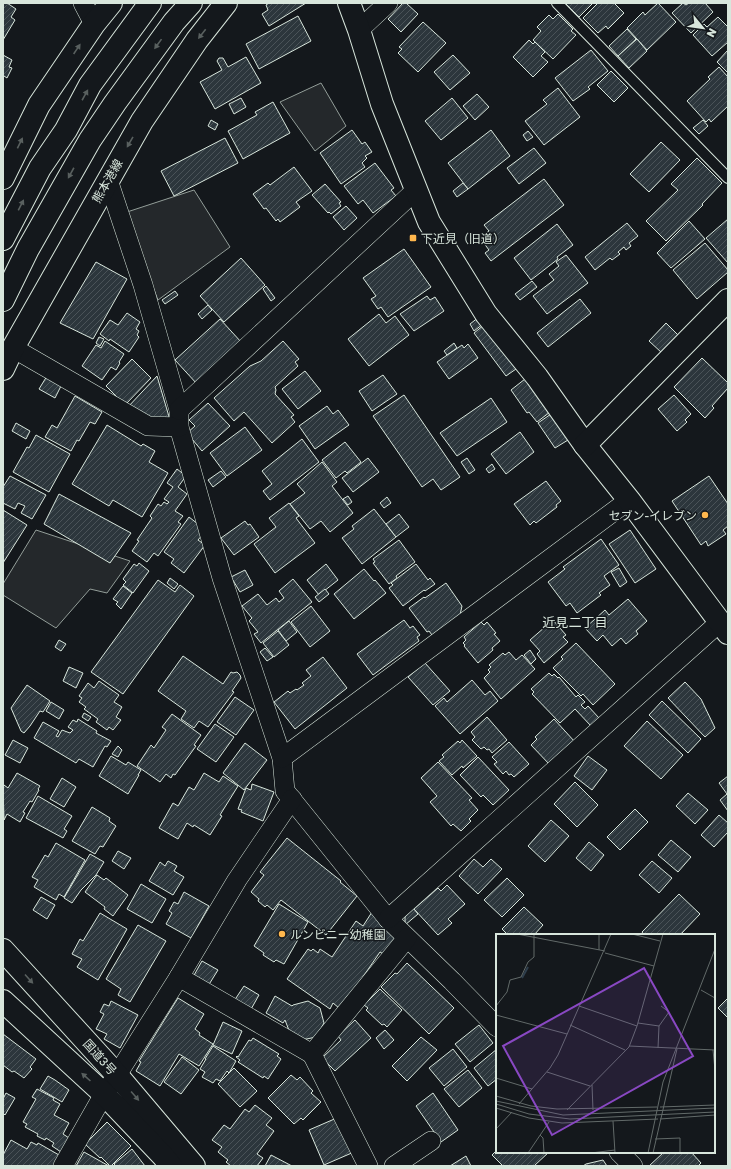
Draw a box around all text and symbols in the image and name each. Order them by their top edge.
north arrow [683,8,723,48]
text: N [704,26,720,40]
one-way arrow [198,28,206,39]
one-way arrow [154,39,162,50]
one-way arrow [73,44,81,55]
one-way arrow [81,90,88,101]
one-way arrow [126,136,133,148]
one-way arrow [17,138,23,149]
street label: 熊本港線 [89,156,125,206]
one-way arrow [67,168,74,179]
one-way arrow [18,199,24,210]
place label: 下近見（旧道） [421,231,505,246]
marker: 下近見（旧道） [408,233,418,243]
place label: セブン-イレブン [608,508,697,523]
marker: セブン-イレブン [700,510,710,520]
district label: 近見二丁目 [542,614,608,630]
place label: ルンビニー幼稚園 [290,927,386,942]
marker: ルンビニー幼稚園 [277,929,287,939]
inset map [496,934,715,1153]
one-way arrow [25,974,34,984]
street label: 国道3号 [80,1036,120,1078]
one-way arrow [81,1072,91,1082]
one-way arrow [131,1091,140,1101]

